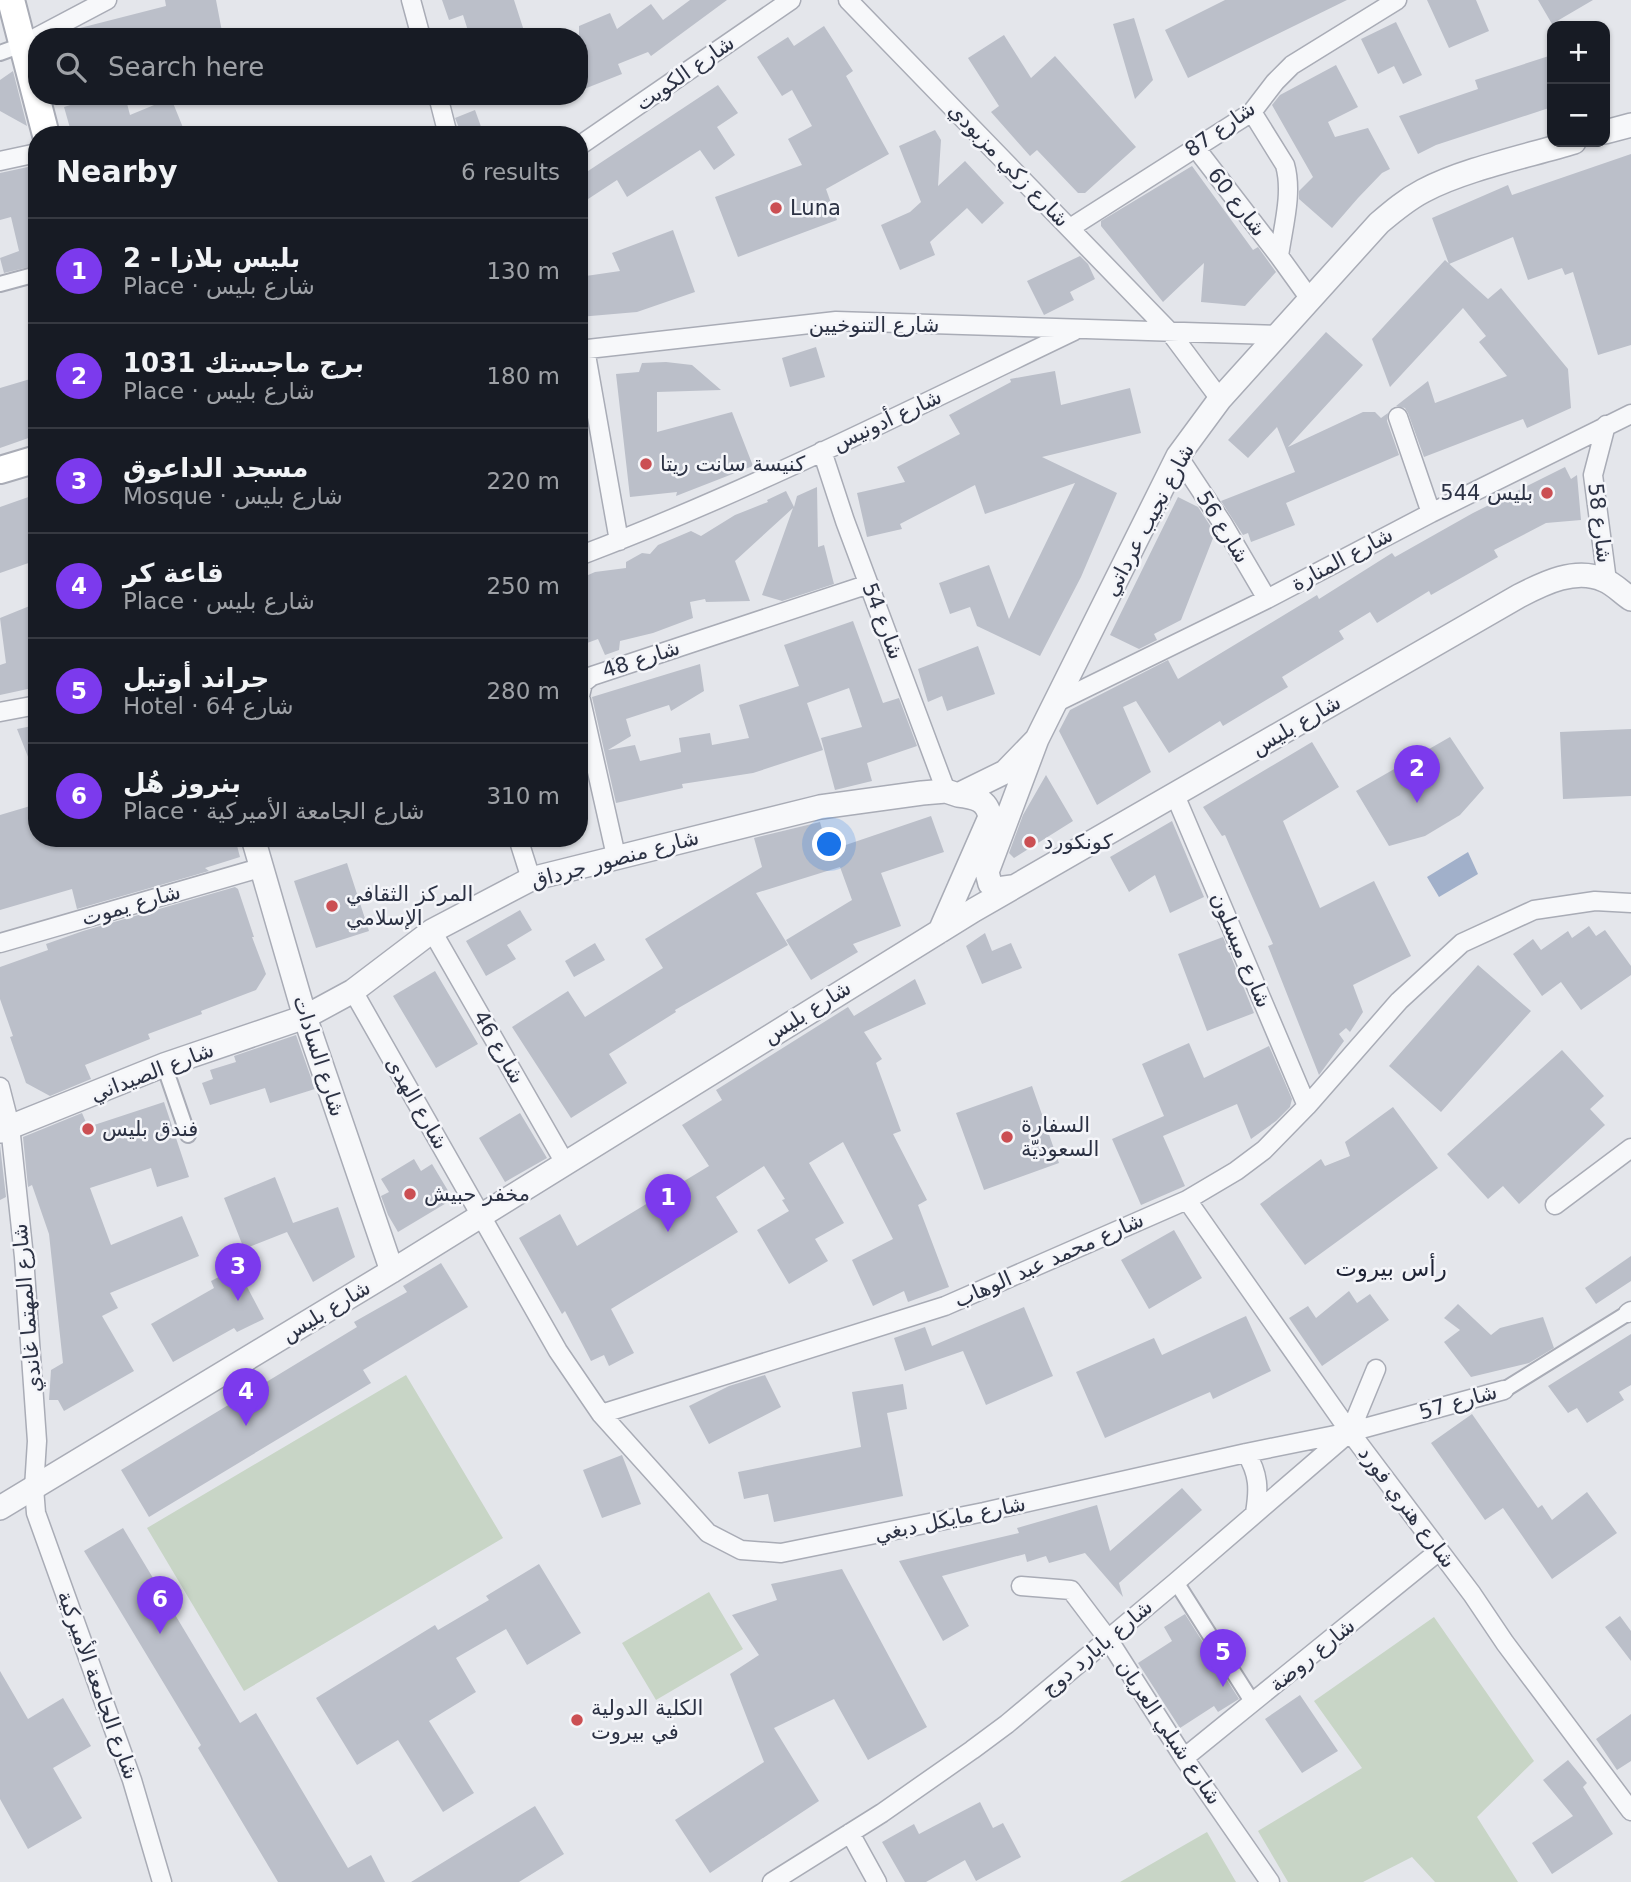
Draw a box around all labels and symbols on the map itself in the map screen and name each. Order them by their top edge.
street label: شارع الكويت [631,30,739,116]
street label: شارع 87 [1180,96,1260,162]
street label: شارع زكي مزبودي [944,98,1074,232]
street label: شارع 60 [1203,163,1271,241]
place label: Luna [790,196,841,220]
marker: Luna [768,200,784,216]
street label: شارع التنوخيين [809,313,939,337]
street label: شارع أدونيس [828,382,945,456]
street label: شارع نجيب عرداتي [1099,440,1199,600]
place label: كنيسة سانت ريتا [660,452,805,476]
marker: كنيسة سانت ريتا [638,456,654,472]
place label: بليس 544 [1440,481,1533,505]
street label: شارع 58 [1583,482,1617,564]
marker: بليس 544 [1539,485,1555,501]
street label: شارع 56 [1192,487,1254,567]
street label: شارع المنارة [1287,522,1397,596]
street label: شارع 54 [857,579,909,663]
street label: شارع 48 [599,635,683,683]
street label: شارع بليس [1247,690,1345,760]
pin: 2 [1394,745,1440,803]
street label: شارع منصور جرداق [528,825,702,893]
your location [812,827,846,861]
place label: كونكورد [1044,830,1113,854]
marker: كونكورد [1022,834,1038,850]
street label: شارع يموت [79,879,183,931]
place label: المركز الثقافي الإسلامي [346,882,473,930]
street label: شارع ميسلون [1206,889,1276,1011]
marker: المركز الثقافي الإسلامي [324,898,340,914]
street label: شارع بليس [759,976,855,1048]
street label: شارع السادات [288,993,350,1119]
street label: شارع 46 [469,1006,529,1088]
street label: شارع الصيداني [87,1037,217,1107]
street label: شارع الهدى [381,1053,453,1153]
place label: السفارة السعوديّة [1021,1113,1099,1161]
place label: فندق بليس [102,1117,198,1141]
marker: فندق بليس [80,1121,96,1137]
marker: السفارة السعوديّة [999,1129,1015,1145]
pin: 1 [645,1174,691,1232]
place label: مخفر حبيش [424,1182,530,1206]
marker: مخفر حبيش [402,1186,418,1202]
street label: شارع محمد عبد الوهاب [951,1207,1147,1313]
street label: شارع المهتما غاندي [8,1222,46,1394]
pin: 3 [215,1243,261,1301]
district label: رأس بيروت [1335,1253,1447,1282]
street label: شارع بليس [277,1275,375,1347]
pin: 4 [223,1368,269,1426]
street label: شارع 57 [1416,1379,1500,1425]
street label: شارع هنري فورد [1354,1442,1460,1572]
street label: شارع مايكل دبغي [872,1491,1028,1547]
pin: 6 [137,1576,183,1634]
street label: شارع الجامعة الأميركية [53,1587,144,1783]
street label: شارع بايارد دوج [1037,1595,1158,1702]
street label: شارع روضة [1265,1613,1359,1697]
pin: 5 [1200,1629,1246,1687]
street label: شارع شبلي العريان [1112,1655,1226,1809]
place label: الكلية الدولية في بيروت [591,1696,703,1744]
marker: الكلية الدولية في بيروت [569,1712,585,1728]

